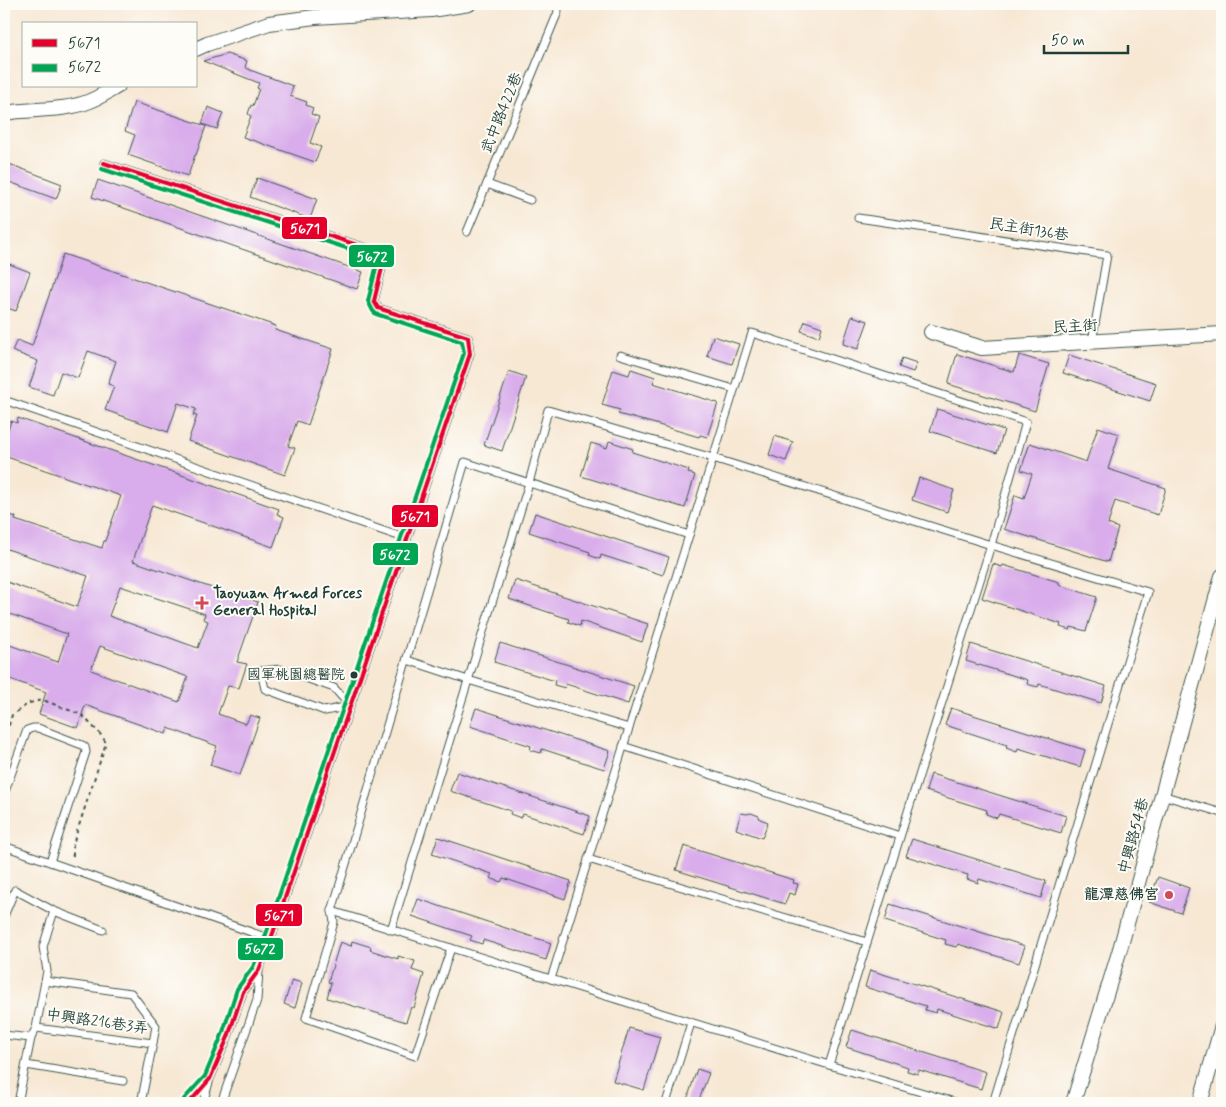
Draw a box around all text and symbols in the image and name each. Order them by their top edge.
legend [22,22,198,88]
scale bar [1044,22,1127,54]
text: 50 m [1051,31,1085,51]
text: 5671 [68,34,100,54]
text: 5672 [68,58,101,78]
street label: 武中路422巷 [477,70,527,156]
street label: 民主街136巷 [988,214,1070,246]
line badge: 5671 [281,216,328,240]
text: 5671 [290,220,320,238]
line badge: 5672 [348,244,395,268]
text: 5672 [357,248,388,266]
street label: 民主街 [1052,316,1098,338]
line badge: 5671 [391,504,439,528]
text: 5671 [400,508,430,526]
line badge: 5672 [372,542,419,566]
text: 5672 [380,546,411,564]
place label: Taoyuan Armed Forces General Hospital [213,584,362,621]
marker: Taoyuan Armed Forces General Hospital [195,596,209,610]
place label: 國軍桃園總醫院 [247,666,345,684]
marker: 國軍桃園總醫院 [349,670,359,680]
street label: 中興路54巷 [1114,796,1154,876]
place label: 龍潭慈佛宮 [1084,885,1159,905]
marker: 龍潭慈佛宮 [1163,889,1175,901]
line badge: 5671 [255,903,303,927]
text: 5671 [264,907,294,925]
line badge: 5672 [237,937,284,961]
text: 5672 [245,940,276,958]
street label: 中興路216巷3弄 [45,1005,149,1039]

